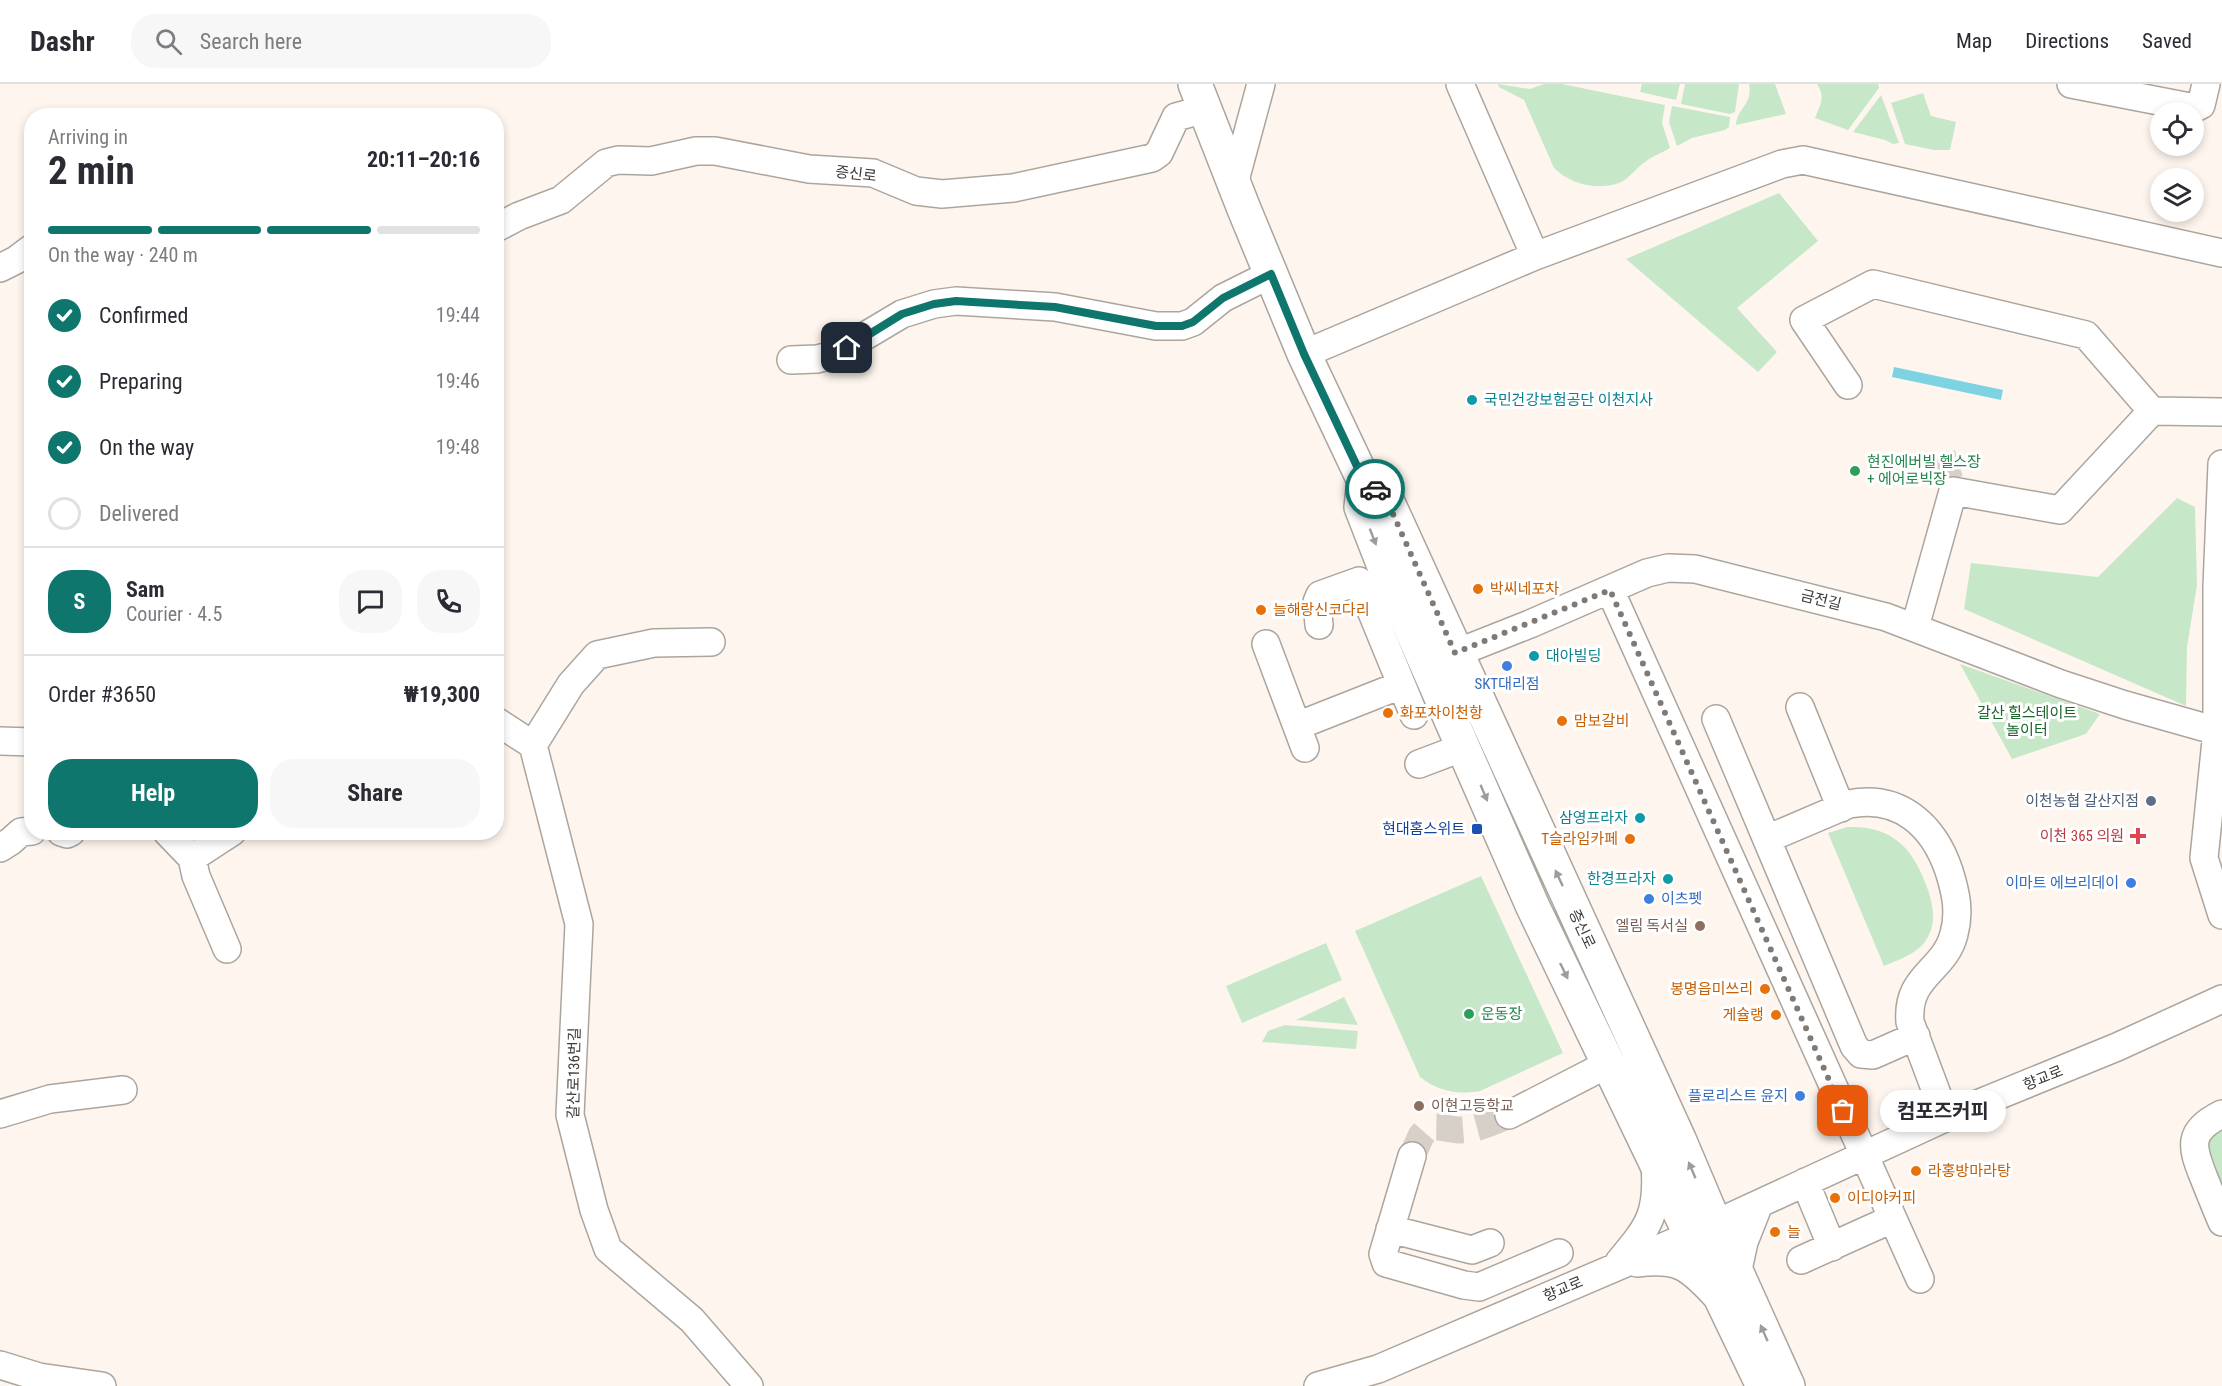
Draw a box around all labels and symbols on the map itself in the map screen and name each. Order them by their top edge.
street label: 증신로 [834,163,878,185]
pin [821,322,872,373]
place label: 국민건강보험공단 이천지사 [1484,391,1653,409]
marker: 국민건강보험공단 이천지사 [1465,393,1479,407]
place label: 현진에버빌 헬스장 + 에어로빅장 [1867,453,1981,488]
courier [1345,459,1405,519]
marker: 현진에버빌 헬스장 + 에어로빅장 [1848,464,1862,478]
one-way arrow [1368,529,1378,547]
place label: 박씨네포차 [1490,580,1559,598]
marker: 박씨네포차 [1471,582,1485,596]
street label: 금전길 [1799,586,1843,614]
place label: 늘해랑신코다리 [1273,601,1370,619]
marker: 늘해랑신코다리 [1254,603,1268,617]
place label: 대아빌딩 [1546,647,1601,665]
marker: 대아빌딩 [1527,649,1541,663]
marker: SKT대리점 [1500,659,1514,673]
place label: SKT대리점 [1474,675,1540,693]
place label: 화포차이천항 [1400,704,1483,722]
park label: 갈산 힐스테이트 놀이터 [1977,704,2077,739]
marker: 화포차이천항 [1381,706,1395,720]
place label: 맘보갈비 [1574,712,1629,730]
marker: 맘보갈비 [1555,714,1569,728]
one-way arrow [1479,785,1489,803]
place label: 이천농협 갈산지점 [2025,792,2139,810]
marker: 이천농협 갈산지점 [2144,794,2158,808]
place label: 삼영프라자 [1559,809,1628,827]
marker: 삼영프라자 [1633,811,1647,825]
place label: 현대홈스위트 [1382,820,1465,838]
marker: 현대홈스위트 [1470,822,1484,836]
place label: 이천 365 의원 [2040,827,2124,845]
marker: 이천 365 의원 [2129,827,2147,845]
place label: T슬라임카페 [1541,830,1618,848]
marker: T슬라임카페 [1623,832,1637,846]
one-way arrow [1554,869,1564,887]
place label: 한경프라자 [1587,870,1656,888]
marker: 한경프라자 [1661,872,1675,886]
place label: 이마트 에브리데이 [2005,874,2119,892]
marker: 이마트 에브리데이 [2124,876,2138,890]
place label: 이츠펫 [1661,890,1702,908]
marker: 이츠펫 [1642,892,1656,906]
street label: 증신로 [1565,906,1599,952]
place label: 엘림 독서실 [1616,917,1688,935]
marker: 엘림 독서실 [1693,919,1707,933]
one-way arrow [1559,963,1568,980]
place label: 봉명읍미쓰리 [1670,980,1753,998]
marker: 봉명읍미쓰리 [1758,982,1772,996]
place label: 운동장 [1481,1005,1523,1023]
place label: 게슐랭 [1723,1006,1764,1024]
marker: 운동장 [1462,1007,1476,1021]
marker: 게슐랭 [1769,1008,1783,1022]
street label: 갈산로136번길 [564,1027,584,1119]
street label: 향교로 [2020,1062,2066,1094]
pin [1817,1085,1868,1136]
place label: 플로리스트 윤지 [1688,1087,1788,1105]
marker: 플로리스트 윤지 [1793,1089,1807,1103]
callout: 컴포즈커피 [1879,1090,2005,1132]
place label: 이현고등학교 [1431,1097,1514,1115]
marker: 이현고등학교 [1412,1099,1426,1113]
one-way arrow [1687,1161,1696,1179]
place label: 라홍방마라탕 [1928,1162,2011,1180]
marker: 라홍방마라탕 [1909,1164,1923,1178]
place label: 이디야커피 [1847,1189,1916,1207]
marker: 이디야커피 [1828,1191,1842,1205]
place label: 늘 [1787,1223,1801,1241]
marker: 늘 [1768,1225,1782,1239]
street label: 향교로 [1540,1273,1586,1305]
one-way arrow [1759,1324,1768,1341]

